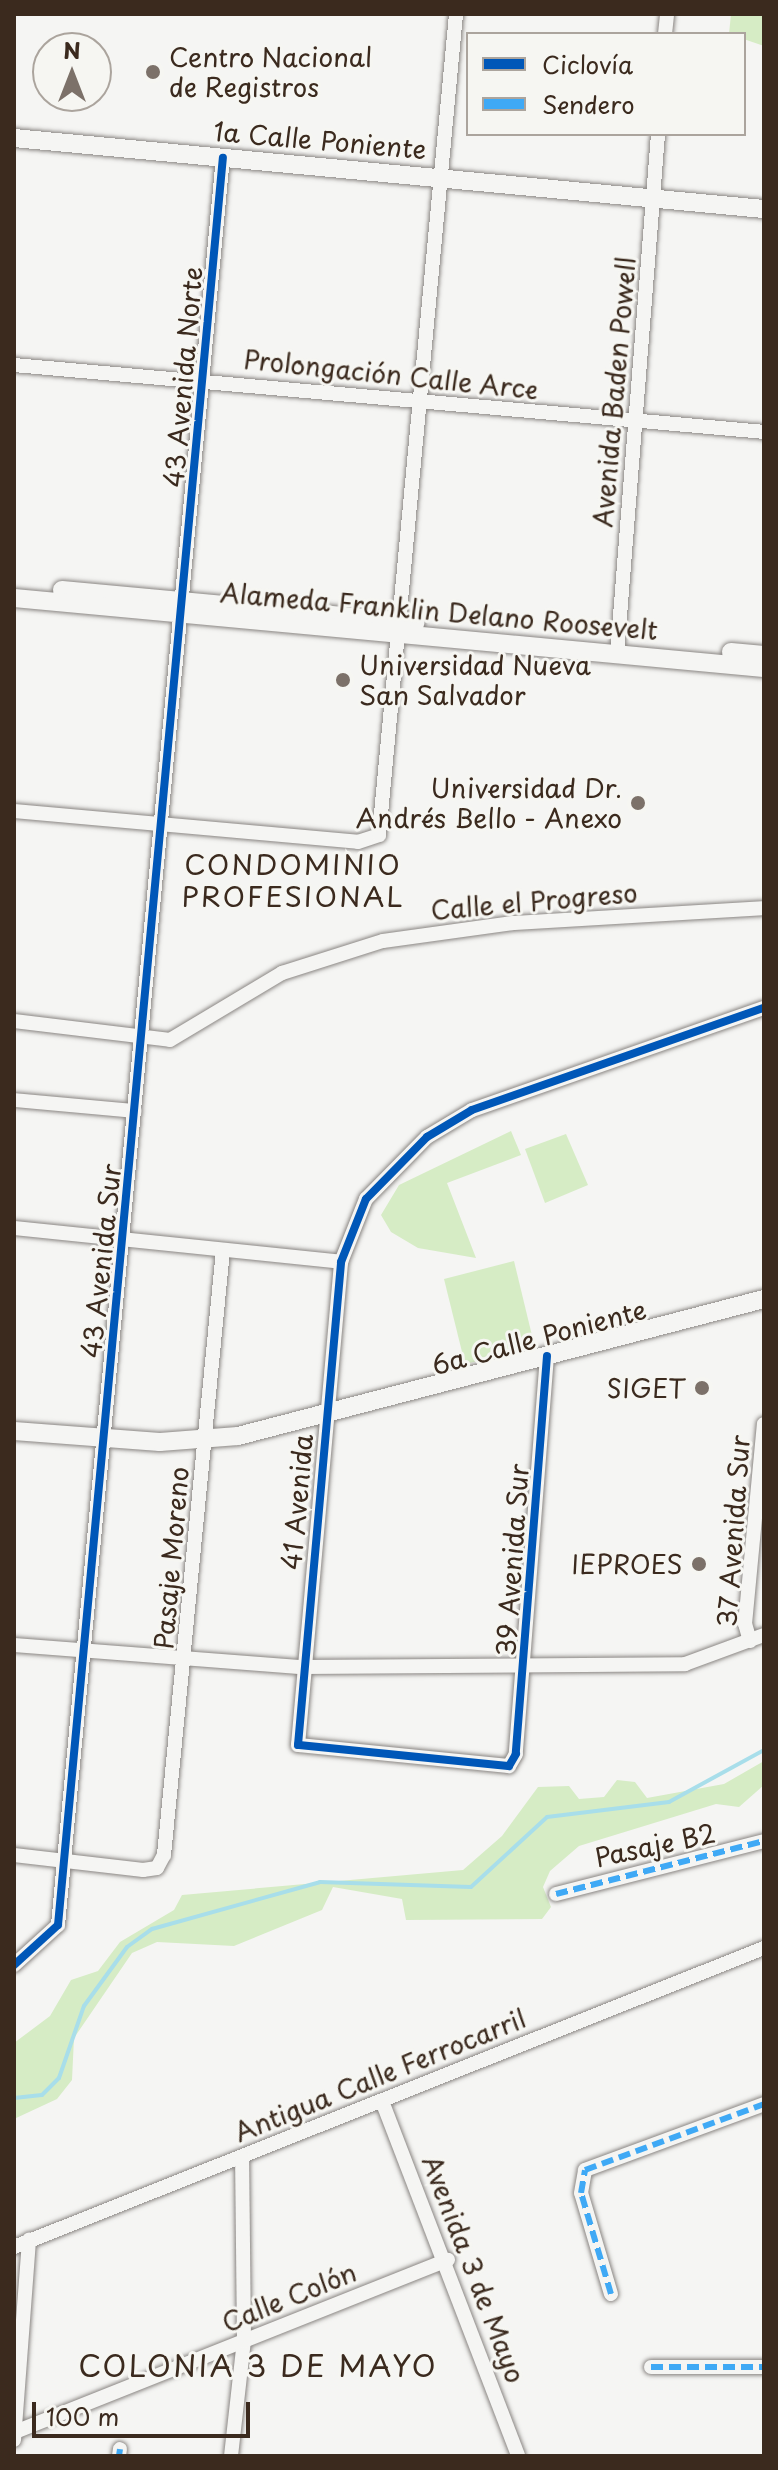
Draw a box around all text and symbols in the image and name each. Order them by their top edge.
north arrow [32,32,112,112]
legend [466,32,746,136]
text: N [63,33,81,66]
place label: Centro Nacional de Registros [169,41,373,102]
text: Ciclovía [542,46,633,82]
marker: Centro Nacional de Registros [144,63,162,81]
text: Sendero [542,86,634,122]
street label: 1a Calle Poniente [212,115,428,165]
street label: Avenida Baden Powell [587,255,641,529]
street label: 43 Avenida Norte [158,266,208,488]
street label: Prolongación Calle Arce [241,343,541,405]
street label: Alameda Franklin Delano Roosevelt [217,576,661,646]
place label: Universidad Nueva San Salvador [359,649,592,710]
marker: Universidad Nueva San Salvador [334,671,352,689]
place label: Universidad Dr. Andrés Bello - Anexo [354,772,622,834]
marker: Universidad Dr. Andrés Bello - Anexo [629,794,647,812]
district label: CONDOMINIO PROFESIONAL [182,847,404,913]
street label: Calle el Progreso [429,876,639,926]
street label: 43 Avenida Sur [75,1163,127,1359]
street label: 6a Calle Poniente [428,1293,650,1381]
place label: SIGET [607,1372,686,1404]
marker: SIGET [693,1379,711,1397]
street label: 41 Avenida [276,1433,318,1571]
street label: 37 Avenida Sur [711,1435,755,1627]
street label: 39 Avenida Sur [490,1464,534,1656]
street label: Pasaje Moreno [147,1465,195,1651]
place label: IEPROES [571,1548,683,1580]
marker: IEPROES [690,1555,708,1573]
street label: Pasaje B2 [592,1817,718,1873]
street label: Antigua Calle Ferrocarril [229,2002,531,2148]
street label: Avenida 3 de Mayo [416,2151,532,2387]
street label: Calle Colón [217,2256,361,2338]
district label: COLONIA 3 DE MAYO [79,2347,437,2383]
scale bar [36,2386,254,2436]
text: 100 m [46,2398,119,2434]

